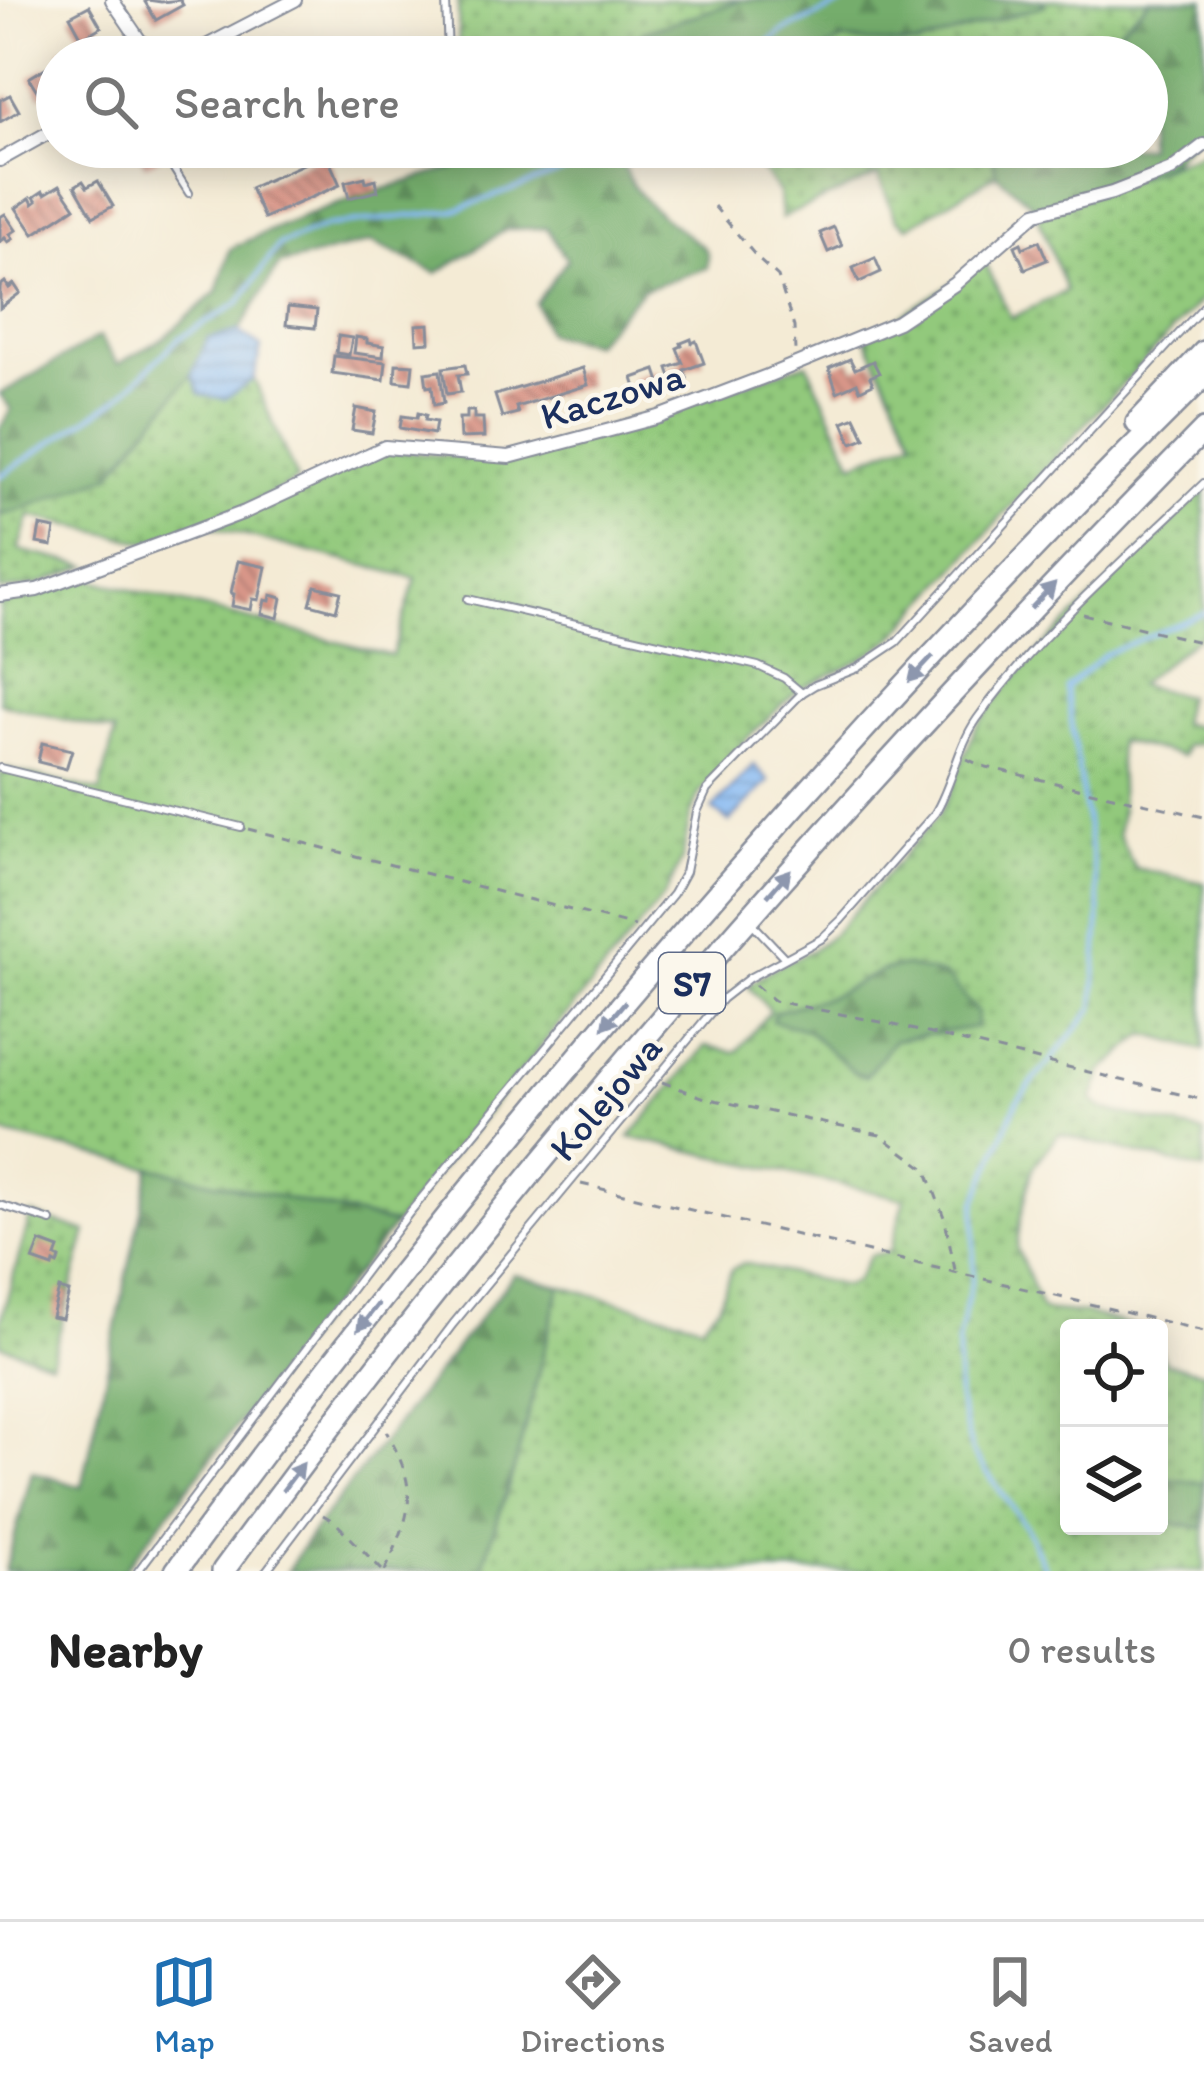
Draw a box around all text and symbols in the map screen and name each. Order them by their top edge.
search box [36,36,1168,168]
icon: search [78,69,144,135]
text: Search here [174,75,400,129]
street label: Kaczowa [535,351,690,440]
one-way arrow [1028,582,1056,611]
one-way arrow [908,655,935,684]
one-way arrow [765,868,792,898]
road number: S7 [659,953,725,1013]
one-way arrow [602,1000,628,1030]
street label: Kolejowa [539,1025,672,1170]
one-way arrow [356,1302,381,1333]
map controls [1060,1319,1168,1535]
button: locate [1060,1319,1168,1427]
button: layers [1060,1427,1168,1535]
one-way arrow [280,1462,305,1493]
text: Nearby [48,1619,203,1680]
text: 0 results [1007,1626,1156,1673]
tab: Map [151,1949,217,2060]
tab: Directions [520,1949,665,2060]
tab: Saved [968,1949,1053,2060]

